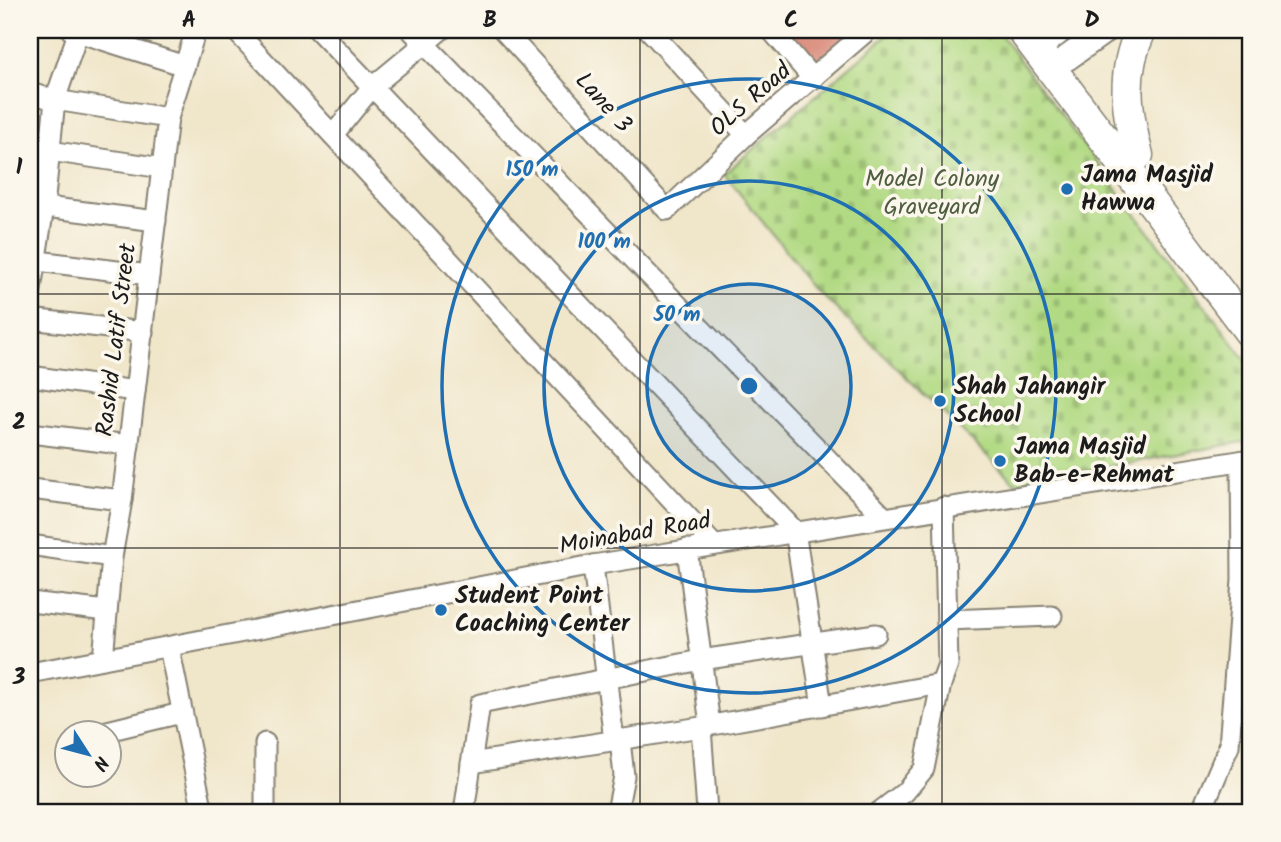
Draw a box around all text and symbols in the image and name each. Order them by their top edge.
text: A [182,3,196,39]
text: B [483,3,497,39]
text: C [784,3,798,39]
text: D [1084,3,1100,39]
street label: OLS Road [701,52,802,147]
street label: Lane 3 [565,63,641,143]
text: 1 [16,150,23,186]
text: 150 m [505,154,559,187]
place label: Jama Masjid Hawwa [1081,156,1214,223]
park label: Model Colony Graveyard [865,160,1000,227]
marker: Jama Masjid Hawwa [1059,181,1075,197]
text: 100 m [577,226,631,259]
street label: Rashid Latif Street [86,240,148,439]
text: 50 m [653,299,700,332]
place label: Shah Jahangir School [954,368,1106,435]
centre of rings [737,374,761,398]
marker: Shah Jahangir School [932,393,948,409]
text: 2 [12,405,26,441]
place label: Jama Masjid Bab-e-Rehmat [1014,428,1176,495]
marker: Jama Masjid Bab-e-Rehmat [992,453,1008,469]
street label: Moinabad Road [556,501,715,567]
place label: Student Point Coaching Center [455,577,631,644]
marker: Student Point Coaching Center [433,602,449,618]
text: 3 [12,660,26,696]
north arrow [52,720,122,790]
text: N [84,749,116,776]

